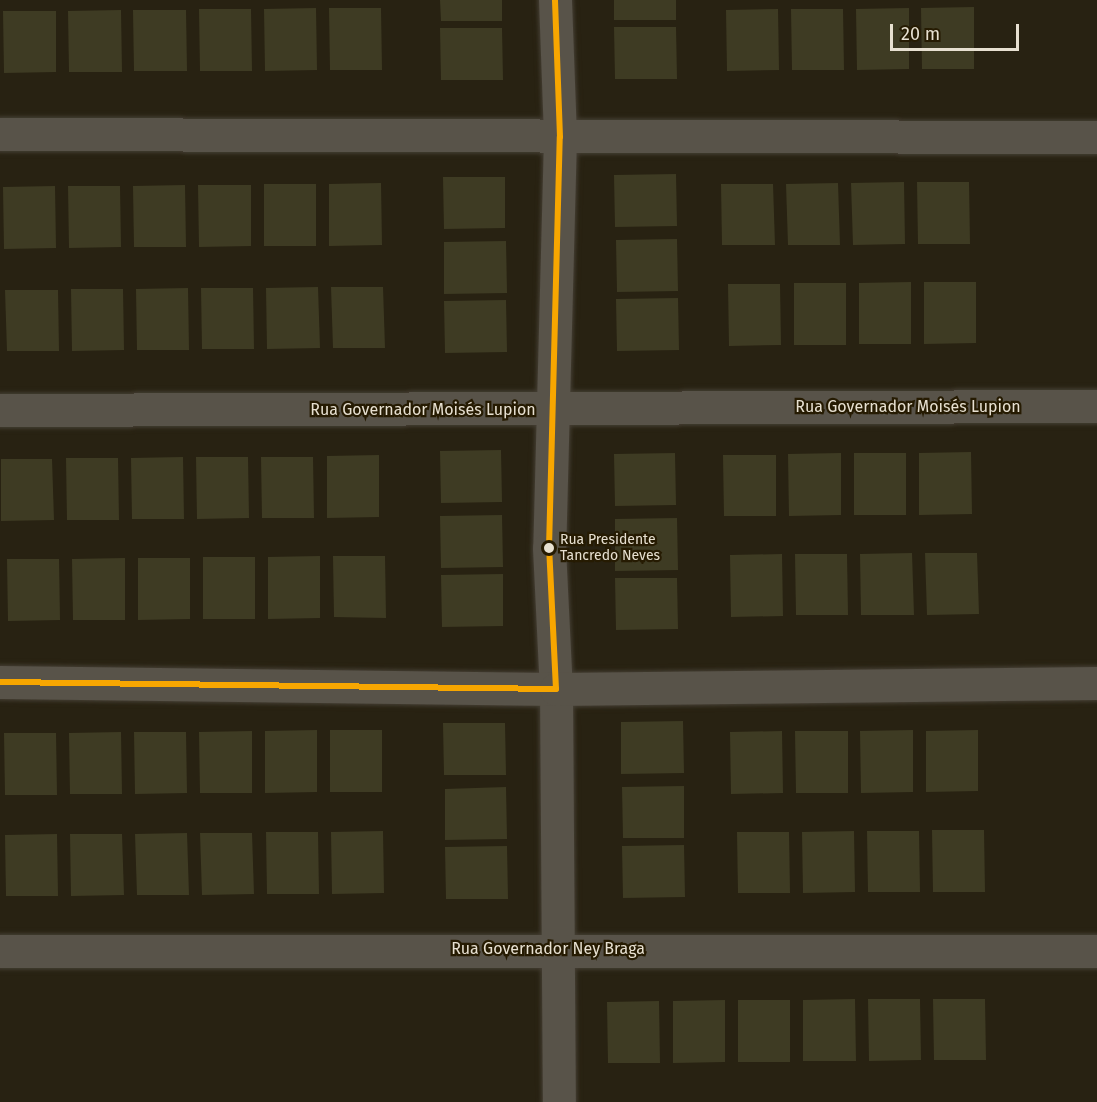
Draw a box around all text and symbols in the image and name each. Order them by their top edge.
scale bar [893,12,1022,50]
text: 20 m [901,23,940,45]
street label: Rua Governador Moisés Lupion [795,397,1021,417]
street label: Rua Governador Moisés Lupion [310,400,536,420]
place label: Rua Presidente Tancredo Neves [560,532,660,564]
marker: Rua Presidente Tancredo Neves [543,542,555,554]
street label: Rua Governador Ney Braga [451,939,645,959]

